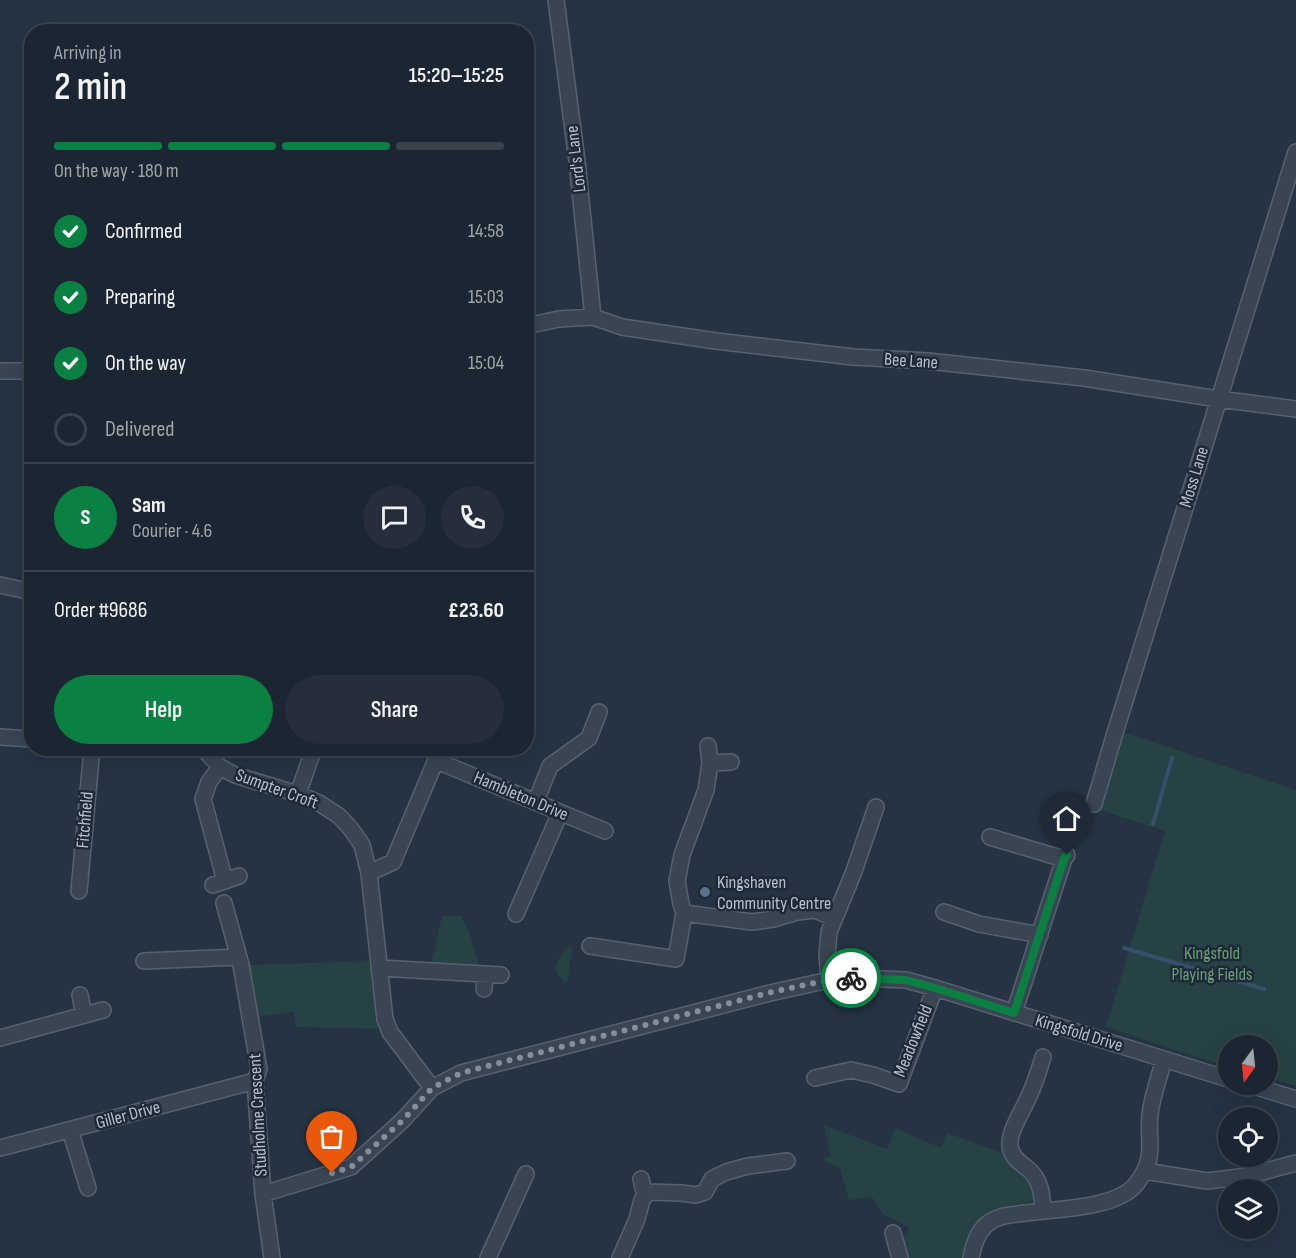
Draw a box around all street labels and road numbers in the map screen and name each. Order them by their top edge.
street label: Lord's Lane [561,124,591,194]
street label: Bee Lane [883,349,939,373]
street label: Moss Lane [1175,444,1213,510]
street label: Sumpter Croft [233,764,322,814]
street label: Hambleton Drive [471,767,571,825]
street label: Fitchfield [72,791,98,849]
street label: Meadowfield [889,1002,937,1080]
street label: Kingsfold Drive [1033,1010,1125,1056]
street label: Studholme Crescent [244,1052,272,1177]
street label: Giller Drive [94,1096,162,1134]

